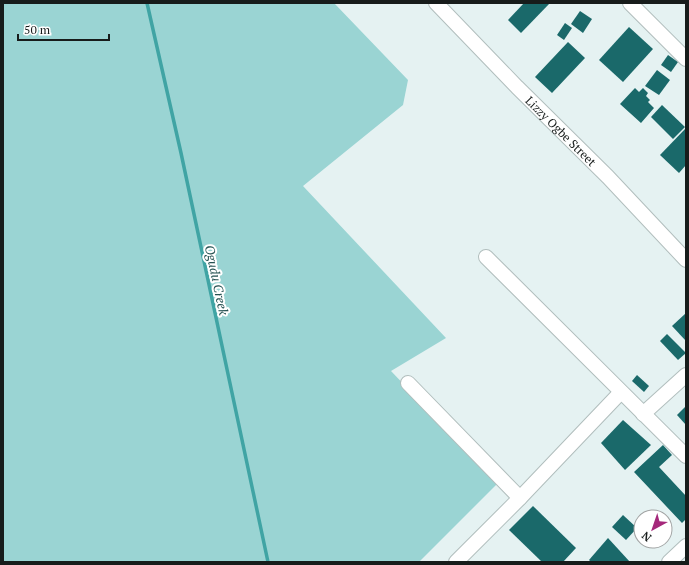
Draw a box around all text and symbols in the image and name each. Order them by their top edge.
scale bar [18,16,109,42]
text: 50 m [24,22,51,37]
street label: Lizzy Ogbe Street [523,93,600,169]
water label: Ogudu Creek [201,243,233,318]
north arrow [633,509,673,549]
text: N [638,528,654,545]

